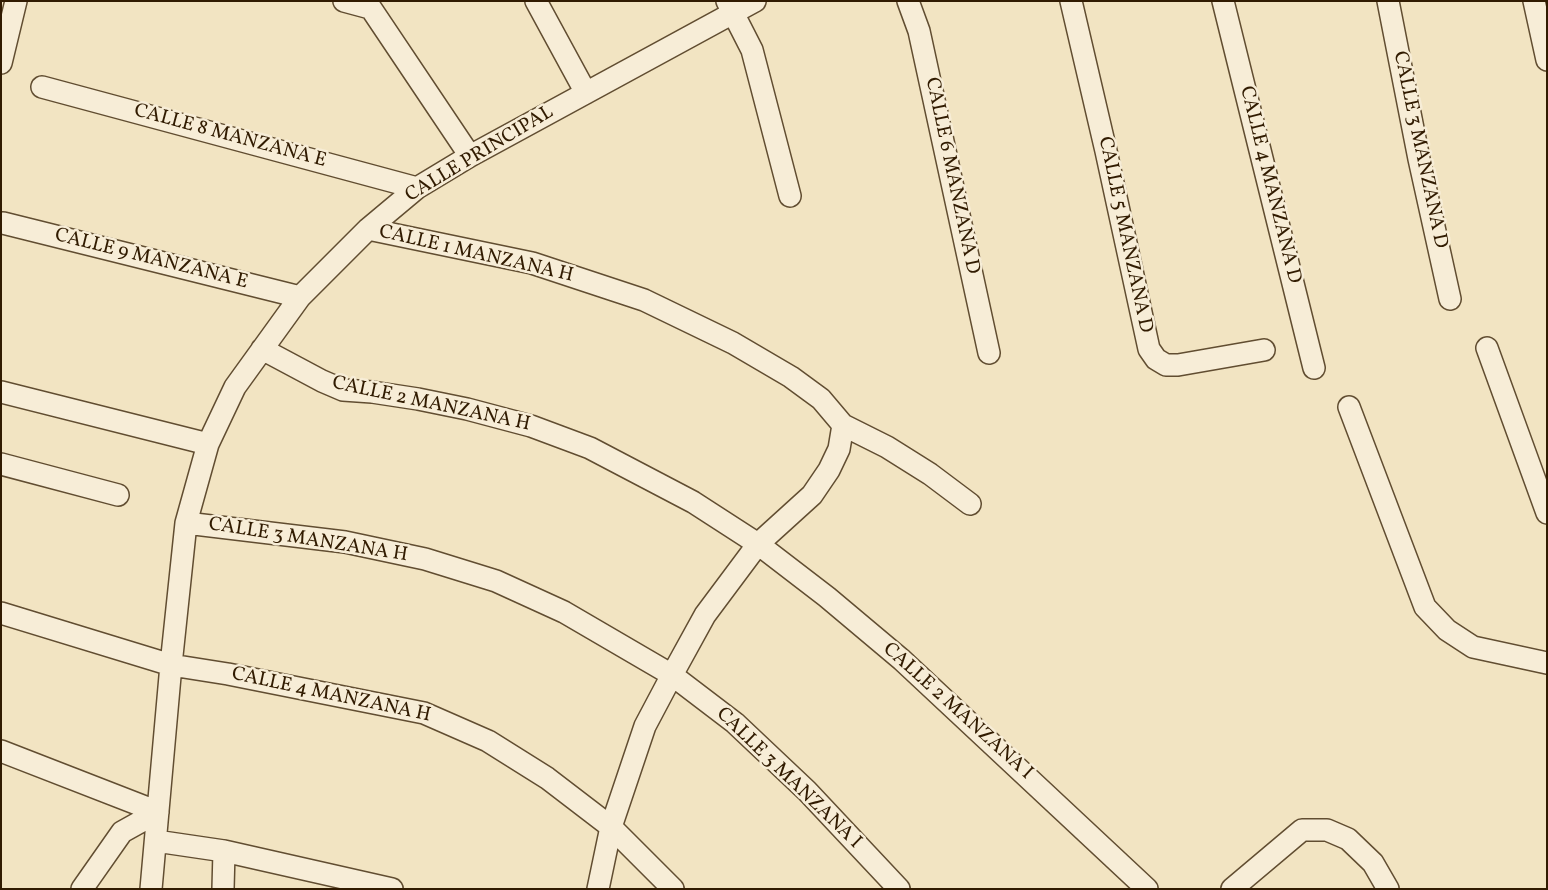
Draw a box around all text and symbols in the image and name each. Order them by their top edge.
street label: CALLE 3 MANZANA D [1386,49,1452,251]
street label: CALLE 6 MANZANA D [918,75,984,277]
street label: CALLE 4 MANZANA D [1233,84,1305,286]
street label: CALLE 8 MANZANA E [131,100,329,174]
street label: CALLE PRINCIPAL [402,101,558,209]
street label: CALLE 5 MANZANA D [1091,135,1157,335]
street label: CALLE 1 MANZANA H [376,221,576,289]
street label: CALLE 9 MANZANA E [52,224,250,296]
street label: CALLE 2 MANZANA H [330,372,532,438]
street label: CALLE 3 MANZANA H [207,513,409,569]
street label: CALLE 2 MANZANA I [877,638,1037,786]
street label: CALLE 4 MANZANA H [229,663,433,729]
street label: CALLE 3 MANZANA I [710,703,866,855]

